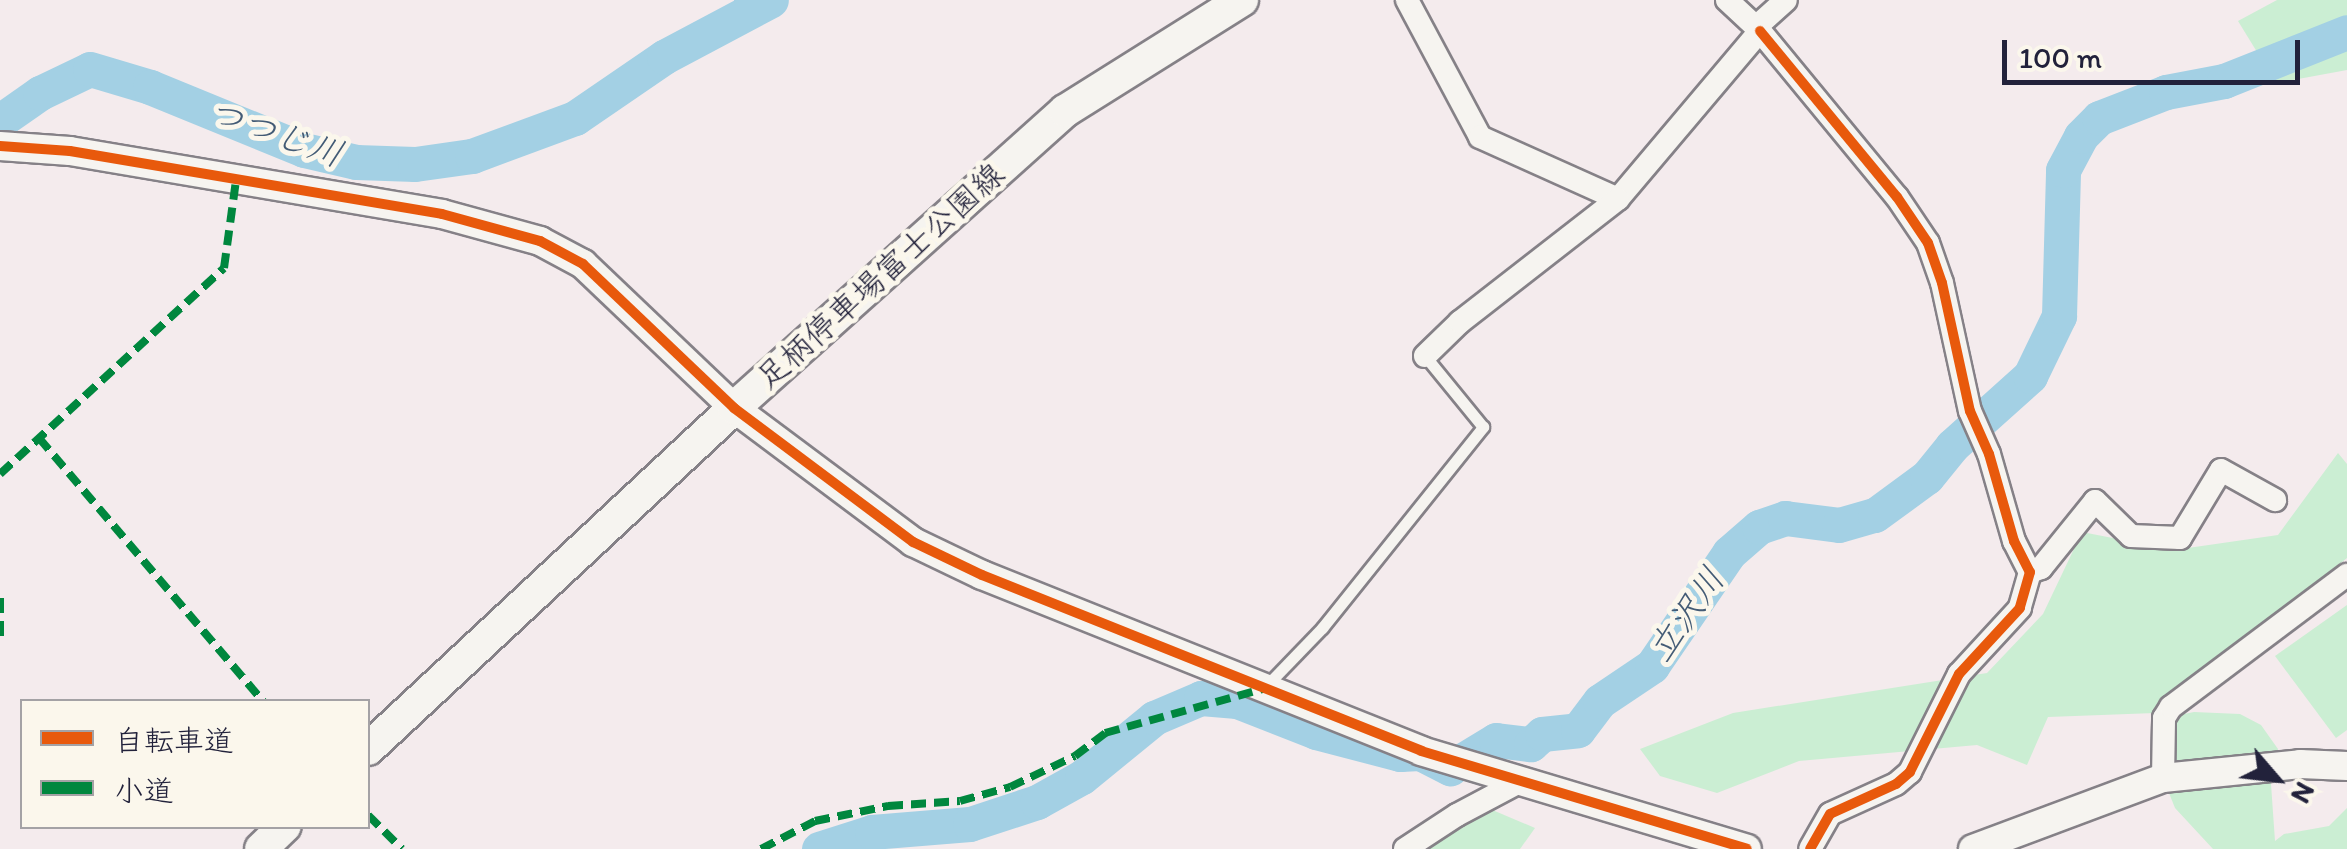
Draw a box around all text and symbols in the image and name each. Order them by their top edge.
scale bar [2007,20,2304,82]
text: 100 m [2019,39,2102,76]
water label: つつじ川 [203,90,349,176]
street label: 足柄停車場富士公園線 [748,155,1012,397]
water label: 立沢川 [1639,559,1733,669]
legend [20,699,370,829]
text: 自転車道 [114,722,234,759]
north arrow [2227,729,2327,829]
text: 小道 [114,772,174,809]
text: N [2284,777,2323,809]

